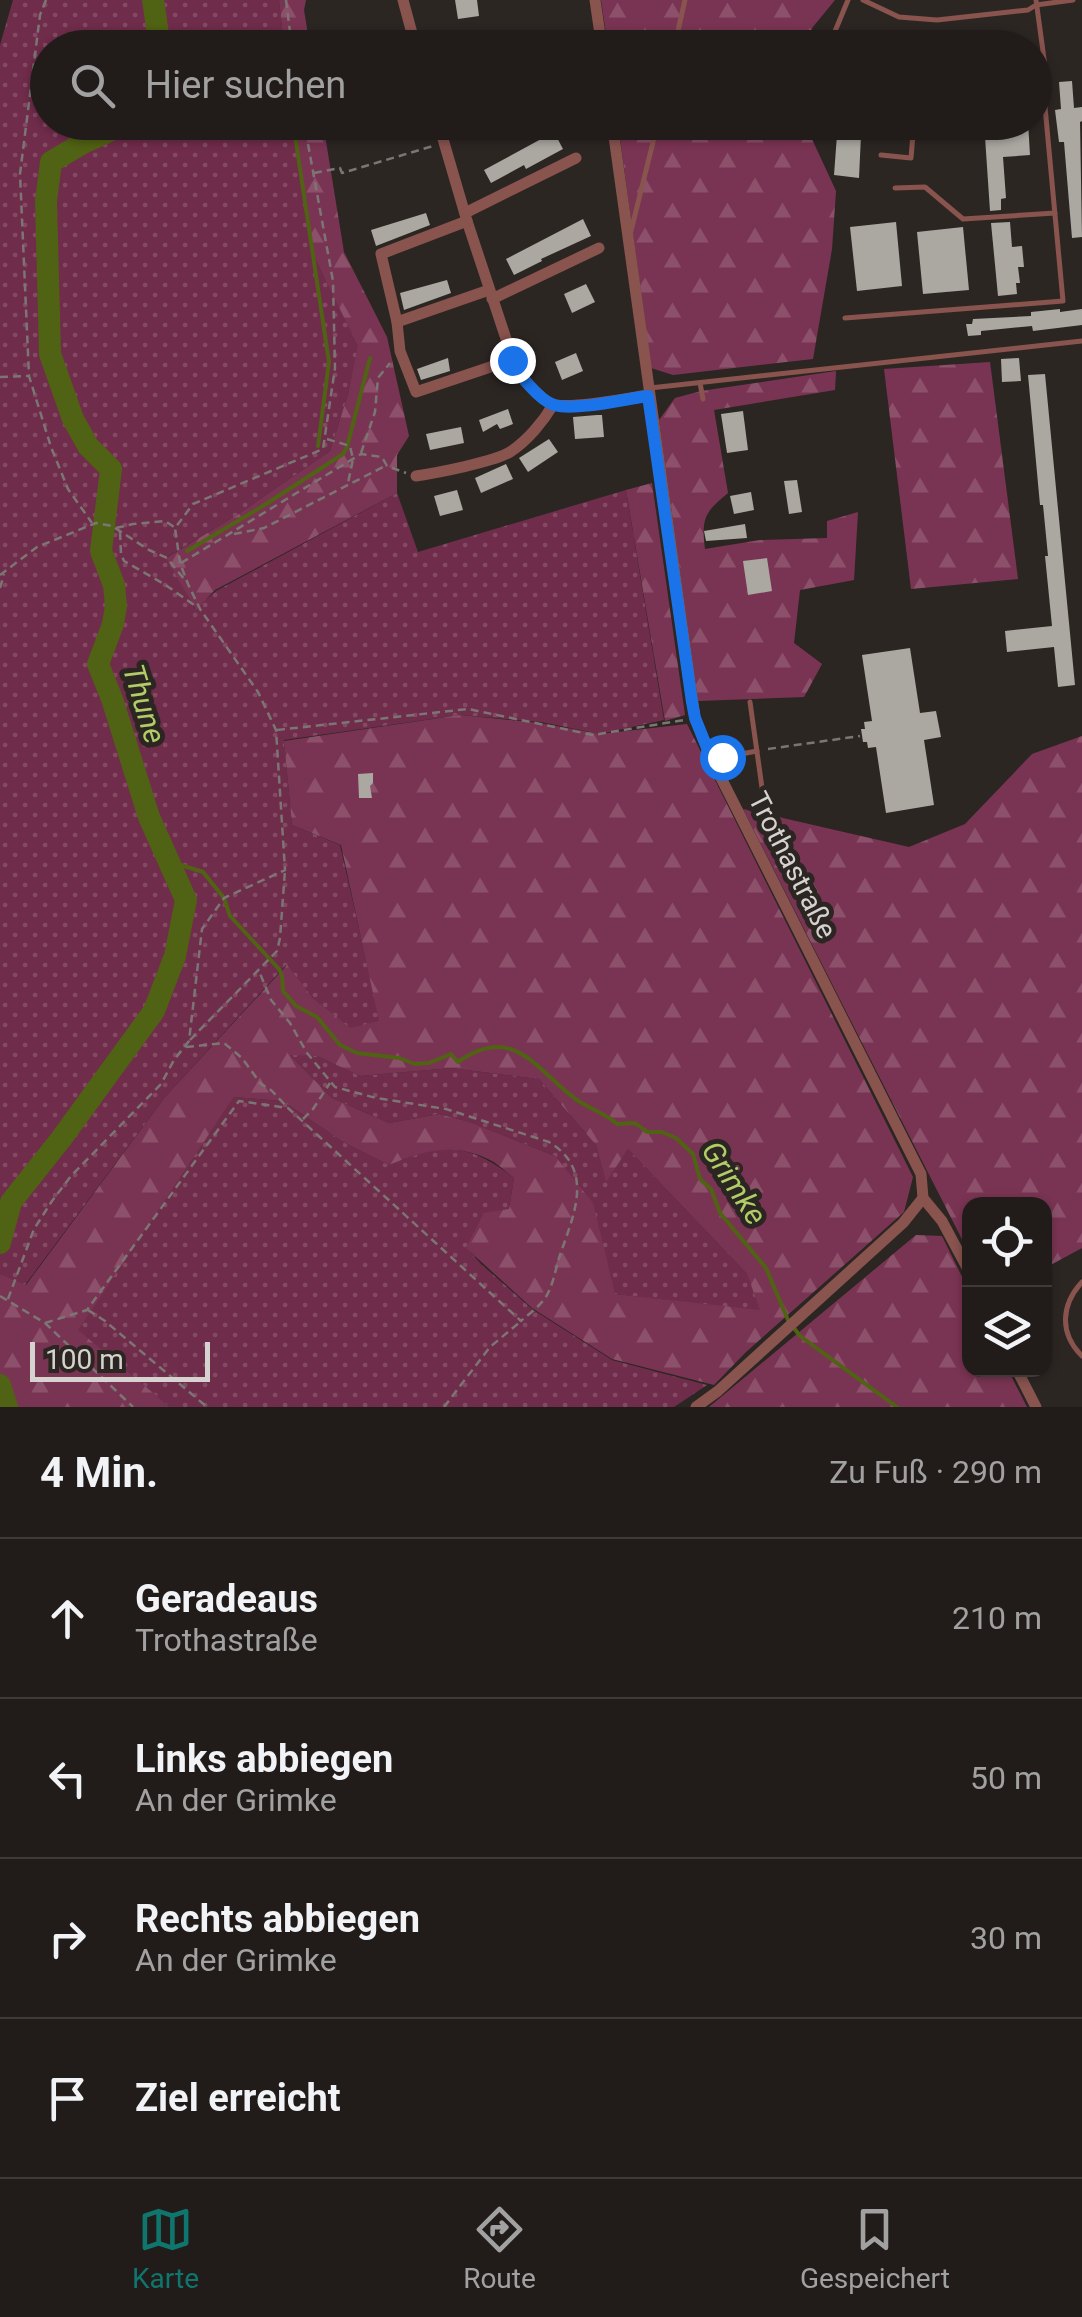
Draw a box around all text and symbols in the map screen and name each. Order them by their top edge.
search box [30,30,1052,140]
icon: search [65,58,120,113]
text: Hier suchen [145,63,346,107]
route end [490,338,536,384]
water label: Thune [116,660,173,748]
route start [700,735,746,781]
street label: Trothastraße [742,786,844,944]
water label: Grimke [695,1135,774,1231]
map controls [962,1197,1052,1377]
button: locate [962,1197,1052,1287]
button: layers [962,1287,1052,1377]
scale bar [30,1337,210,1382]
text: 100 m [45,1343,124,1376]
text: 4 Min. [40,1448,158,1497]
text: Zu Fuß · 290 m [829,1453,1042,1491]
text: Geradeaus [135,1577,318,1621]
icon: ahead [40,1591,95,1646]
text: 210 m [952,1599,1042,1637]
text: Trothastraße [135,1621,318,1659]
text: Links abbiegen [135,1737,393,1781]
icon: left [40,1751,95,1806]
text: 50 m [970,1759,1042,1797]
text: An der Grimke [135,1781,337,1819]
text: Rechts abbiegen [135,1897,420,1941]
icon: right [40,1911,95,1966]
text: 30 m [970,1919,1042,1957]
text: An der Grimke [135,1941,337,1979]
icon: arrive [40,2071,95,2126]
text: Ziel erreicht [135,2076,341,2120]
tab: Karte [132,2202,199,2295]
tab: Route [463,2202,536,2295]
tab: Gespeichert [800,2202,950,2295]

